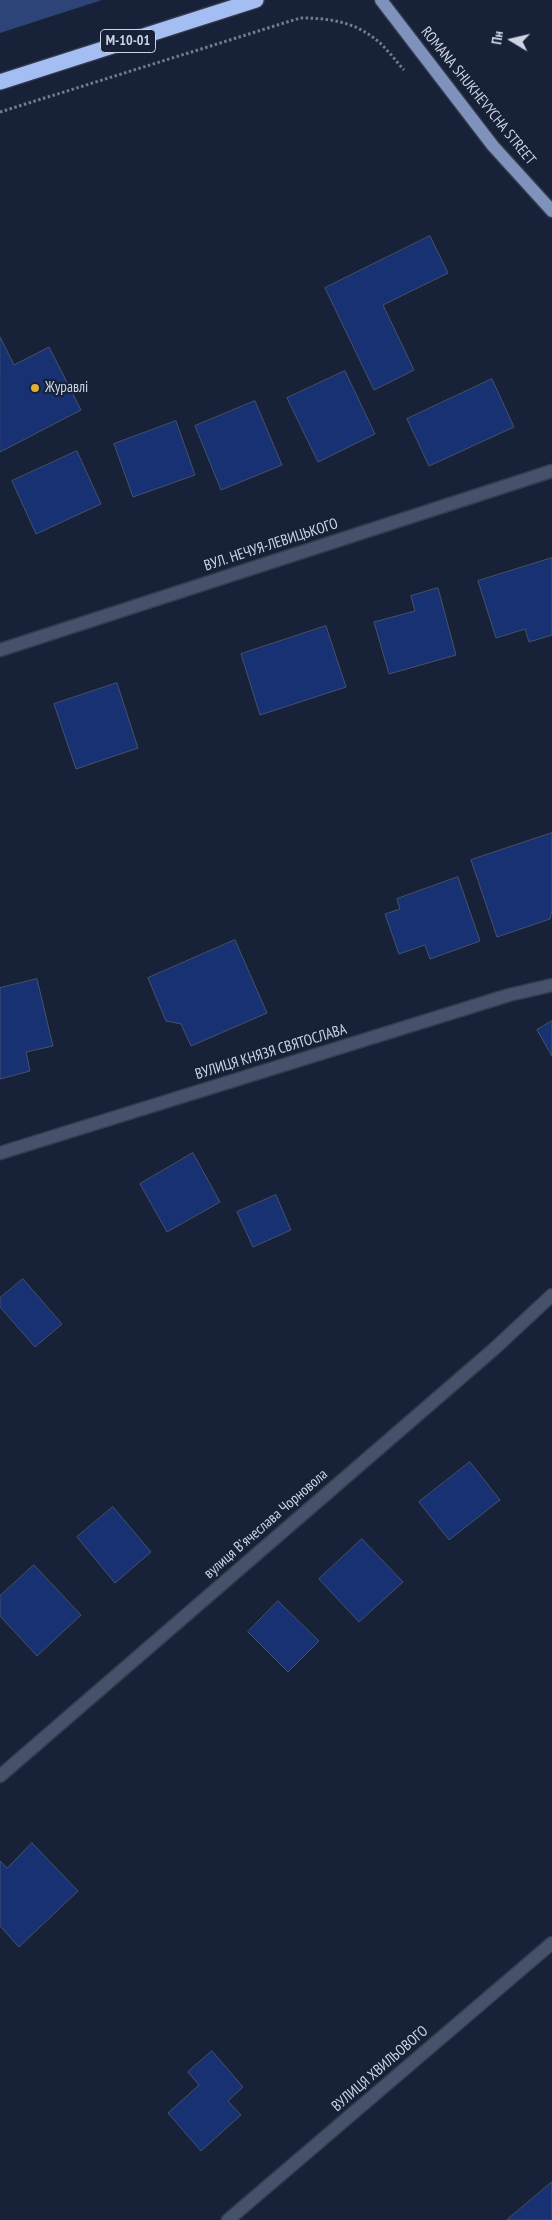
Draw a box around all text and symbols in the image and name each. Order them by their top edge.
north arrow [487,15,537,65]
street label: ROMANA SHUKHEVYCHA STREET [417,23,539,169]
road number: М-10-01 [100,29,156,52]
text: Пн [487,30,507,46]
place label: Журавлі [45,379,88,397]
marker: Журавлі [29,382,41,394]
street label: ВУЛ. НЕЧУЯ-ЛЕВИЦЬКОГО [202,515,340,575]
street label: ВУЛИЦЯ КНЯЗЯ СВЯТОСЛАВА [193,1020,349,1084]
street label: вулиця Вʼячеслава Чорновола [201,1466,331,1582]
street label: ВУЛИЦЯ ХВИЛЬОВОГО [328,2022,432,2116]

